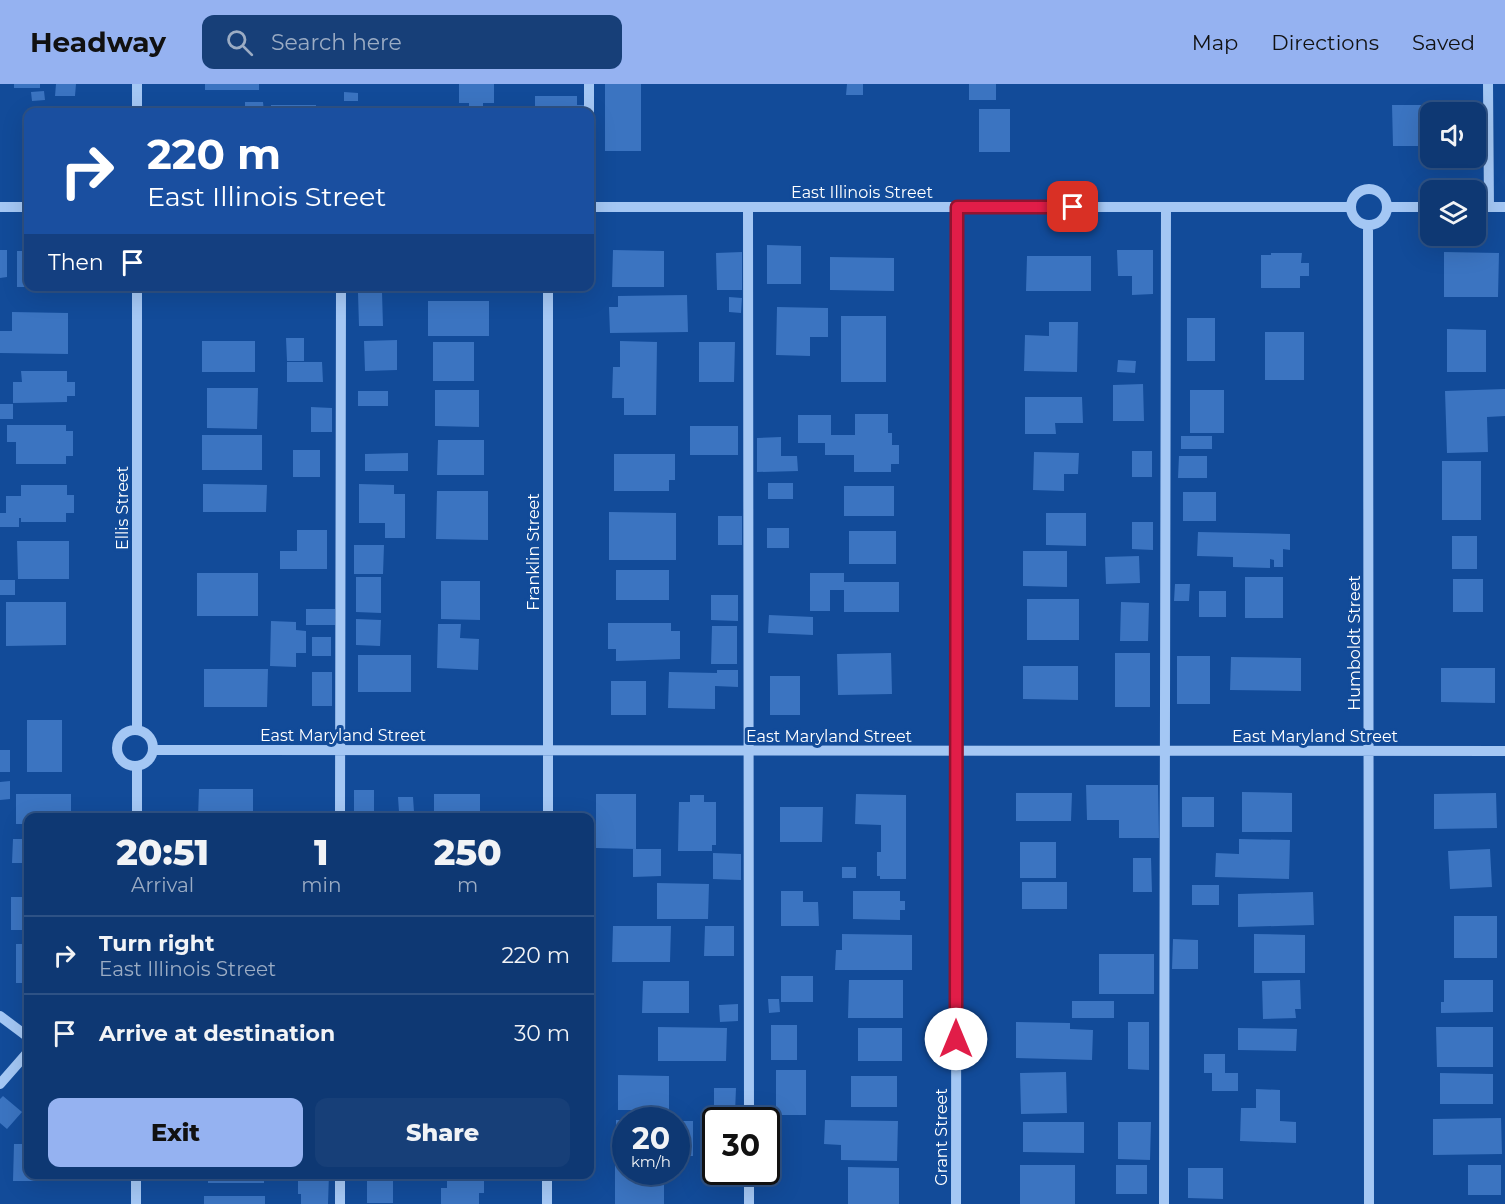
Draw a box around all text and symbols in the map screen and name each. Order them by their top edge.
search box [202,15,622,69]
text: Headway [30,25,166,59]
icon: search [223,26,256,59]
text: Search here [271,29,402,56]
text: Map [1192,30,1238,55]
text: Directions [1271,30,1379,55]
text: Saved [1412,30,1475,55]
map controls [1420,102,1486,246]
button: sound [1420,102,1486,168]
text: 220 m [147,128,281,180]
icon: right [48,132,126,210]
text: East Illinois Street [147,180,386,213]
button: layers [1420,180,1486,246]
pin [1047,181,1098,232]
street label: East Illinois Street [791,183,933,202]
icon: arrive [1056,190,1089,223]
icon: arrive [116,246,149,279]
text: Then [48,249,104,276]
street label: Ellis Street [113,466,132,550]
street label: Franklin Street [524,493,543,611]
street label: Humboldt Street [1345,575,1364,711]
street label: East Maryland Street [260,726,427,745]
street label: East Maryland Street [746,727,913,746]
street label: East Maryland Street [1232,727,1399,746]
text: 20:51 [116,830,209,874]
text: 1 [314,830,329,874]
text: 250 [434,830,502,874]
text: Arrival [131,873,194,897]
text: min [301,873,341,897]
text: m [457,873,478,897]
text: Turn right [99,930,214,957]
icon: right [48,939,81,972]
text: 220 m [501,942,570,969]
text: East Illinois Street [99,957,276,981]
position arrow [924,1007,988,1071]
icon: arrive [48,1017,81,1050]
text: Arrive at destination [99,1020,335,1047]
text: 30 m [514,1020,570,1047]
street label: Grant Street [932,1088,951,1186]
button: Exit [48,1098,303,1167]
button: Share [315,1098,570,1167]
speed limit sign: 30 [702,1107,780,1185]
text: 20 [632,1120,670,1157]
text: km/h [631,1152,671,1171]

